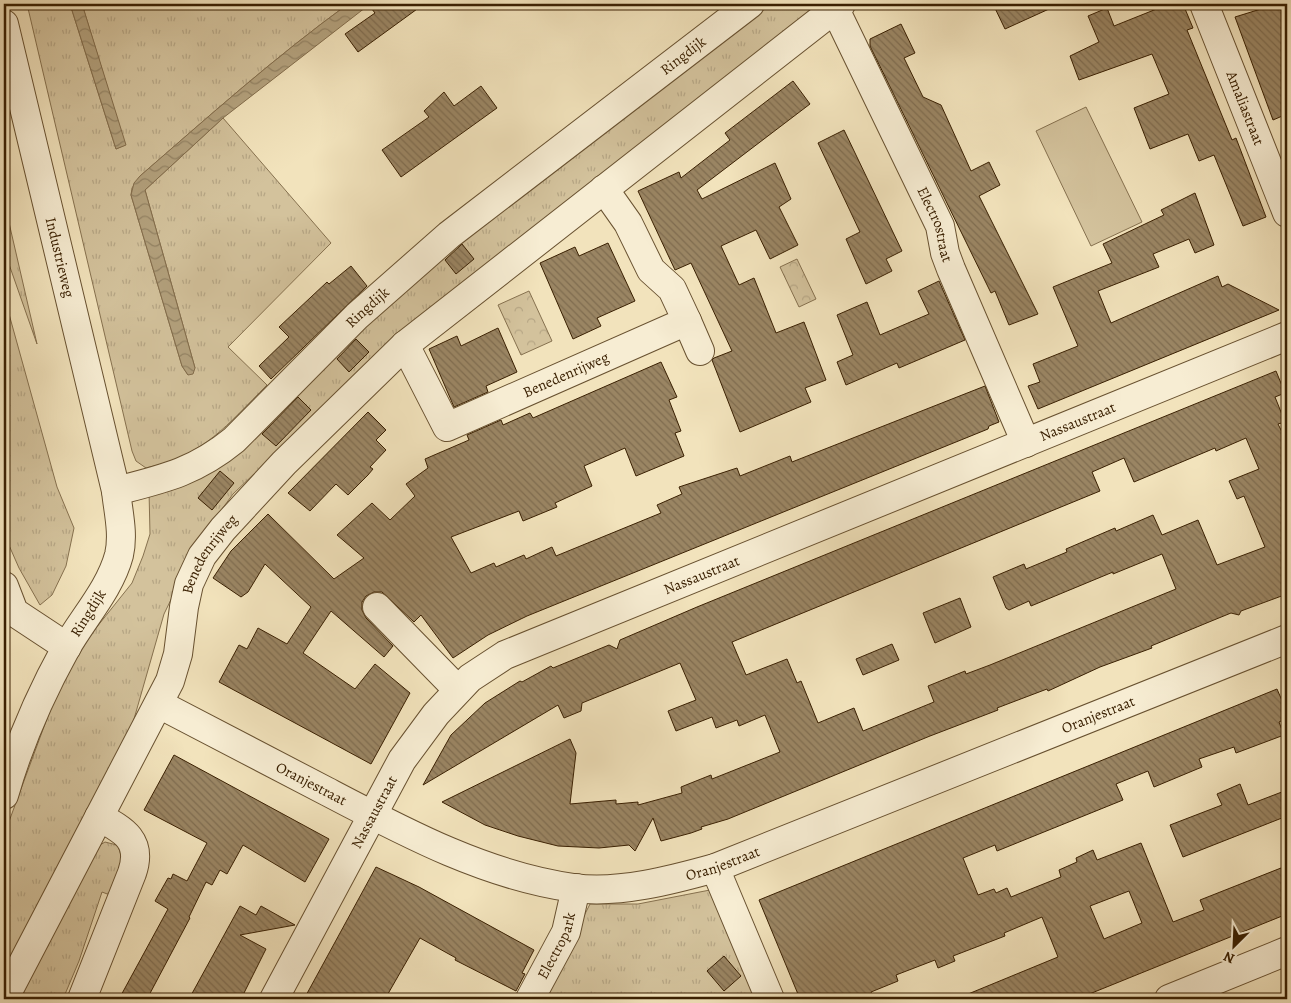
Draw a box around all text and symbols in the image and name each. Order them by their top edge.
street label: Ringdijk [656,31,710,79]
street label: Amaliastraat [1221,67,1269,148]
street label: Electrostraat [912,183,958,265]
street label: Industrieweg [41,215,79,300]
street label: Ringdijk [341,282,394,332]
street label: Benedenrijweg [520,347,612,402]
street label: Nassaustraat [1037,397,1118,446]
street label: Benedenrijweg [177,509,242,596]
street label: Nassaustraat [661,550,743,599]
street label: Ringdijk [66,585,111,641]
street label: Oranjestraat [1059,691,1138,738]
street label: Oranjestraat [273,757,350,810]
street label: Nassaustraat [346,772,402,852]
street label: Oranjestraat [684,841,763,885]
street label: Electropark [533,910,580,983]
north arrow [1208,920,1258,970]
text: N [1220,947,1237,968]

